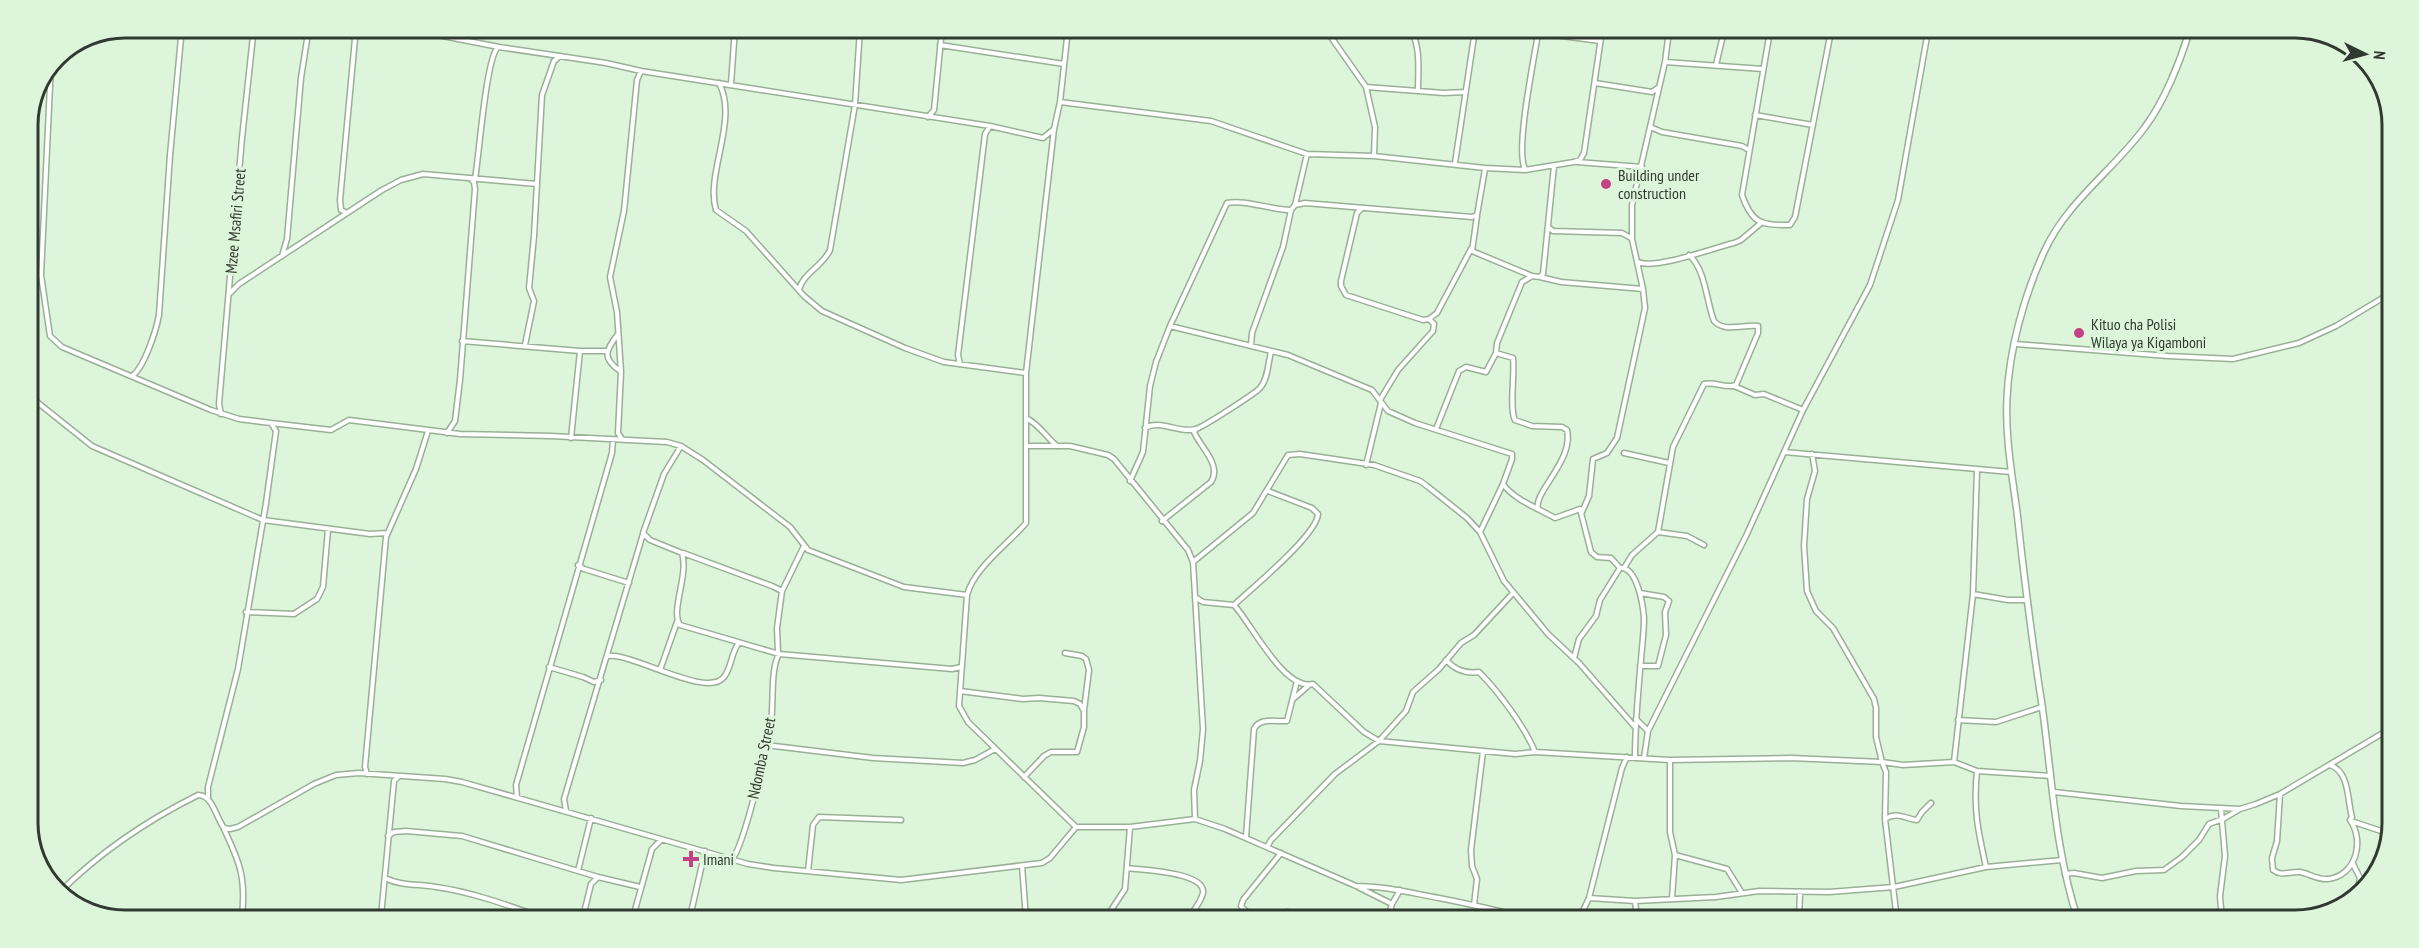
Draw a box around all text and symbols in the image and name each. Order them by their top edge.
north arrow [2335,24,2395,84]
text: N [2370,50,2390,60]
place label: Building under construction [1618,165,1700,203]
street label: Mzee Msafiri Street [220,167,250,274]
marker: Building under construction [1599,177,1613,191]
place label: Kituo cha Polisi Wilaya ya Kigamboni [2091,314,2206,352]
marker: Kituo cha Polisi Wilaya ya Kigamboni [2072,326,2086,340]
street label: Ndomba Street [743,715,780,801]
place label: Imani [703,849,734,869]
marker: Imani [684,852,698,866]

